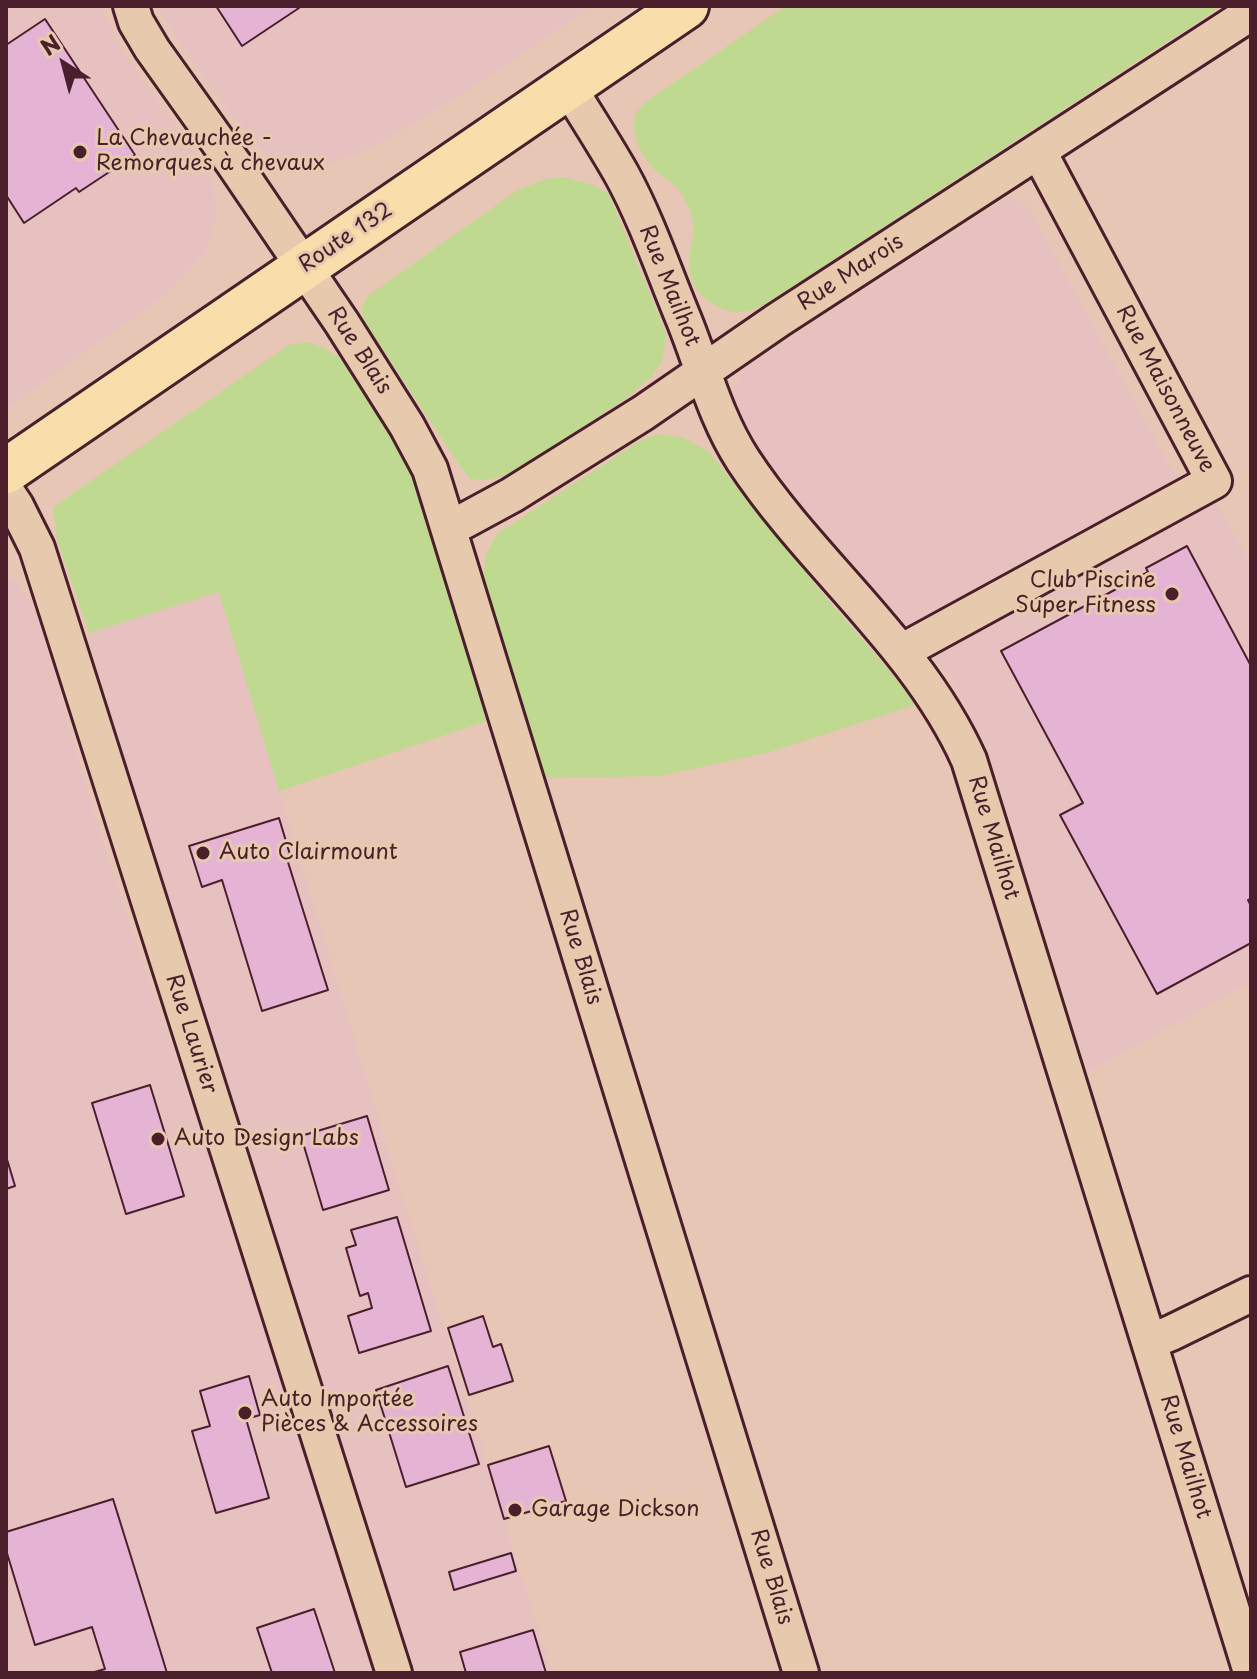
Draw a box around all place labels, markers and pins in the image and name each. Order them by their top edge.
place label: La Chevauchée - Remorques à chevaux [96,126,325,178]
marker: La Chevauchée - Remorques à chevaux [71,143,89,161]
place label: Club Piscine Super Fitness [1015,568,1156,620]
marker: Club Piscine Super Fitness [1163,585,1181,603]
place label: Auto Clairmount [219,840,398,866]
marker: Auto Clairmount [194,844,212,862]
place label: Auto Design Labs [174,1126,359,1152]
marker: Auto Design Labs [149,1130,167,1148]
place label: Auto Importée Pièces & Accessoires [261,1387,478,1438]
marker: Auto Importée Pièces & Accessoires [236,1404,254,1422]
place label: Garage Dickson [531,1497,699,1523]
marker: Garage Dickson [506,1501,524,1519]

